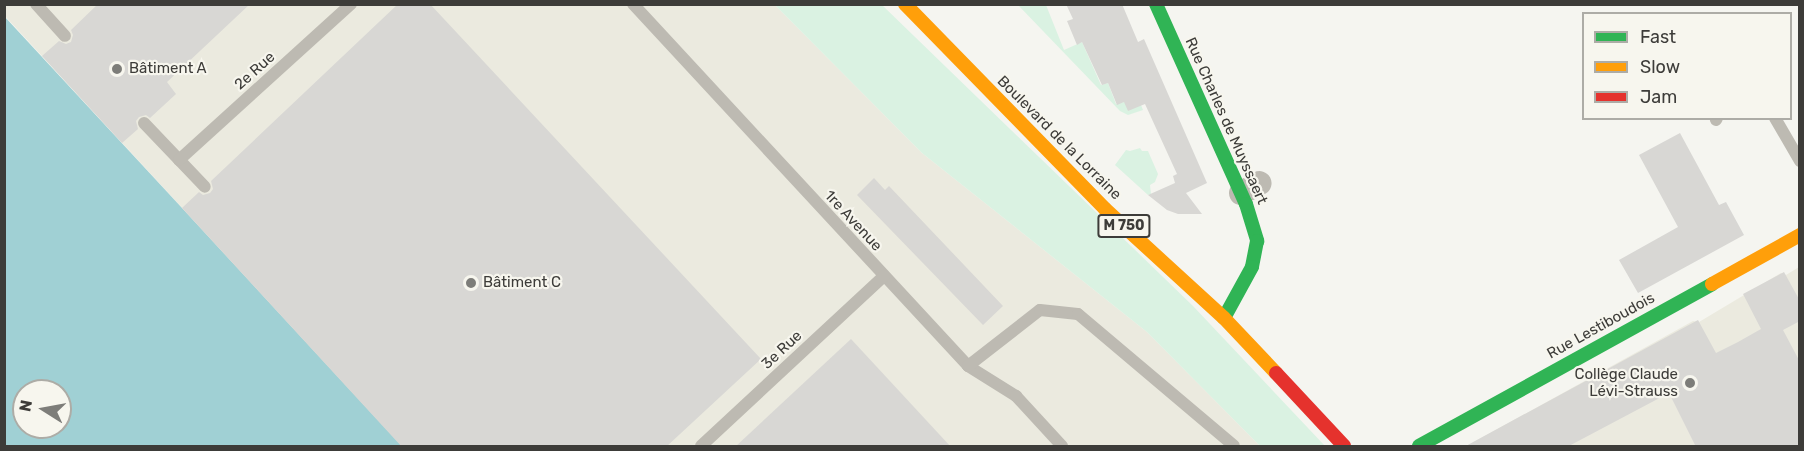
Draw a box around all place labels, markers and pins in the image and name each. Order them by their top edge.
place label: Bâtiment A [129,60,207,78]
marker: Bâtiment A [110,62,124,76]
place label: Bâtiment C [483,274,561,292]
marker: Bâtiment C [464,276,478,290]
place label: Collège Claude Lévi-Strauss [1574,365,1678,400]
marker: Collège Claude Lévi-Strauss [1683,376,1697,390]

